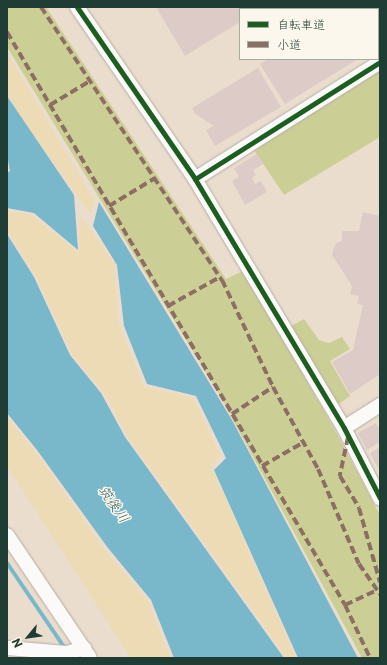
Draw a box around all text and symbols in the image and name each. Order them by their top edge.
legend [239,8,379,60]
text: 自転車道 [277,15,325,33]
text: 小道 [277,35,301,53]
water label: 筑後川 [95,482,133,526]
north arrow [8,617,48,657]
text: N [8,635,27,651]

